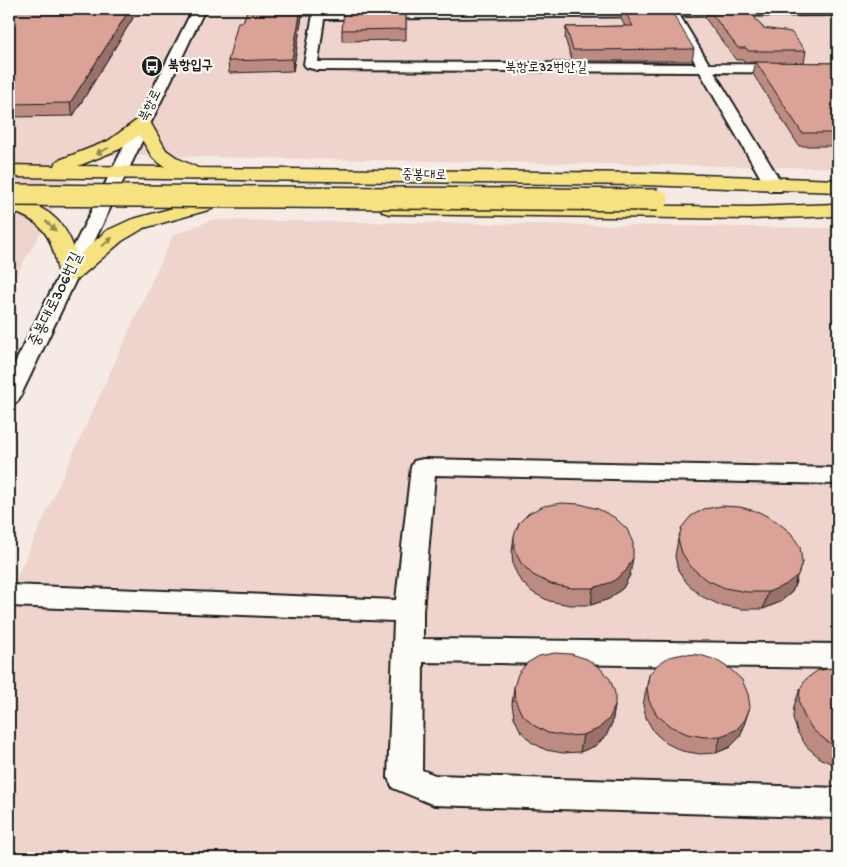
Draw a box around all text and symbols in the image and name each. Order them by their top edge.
bus stop icon: 북항입구 [140,54,164,78]
place label: 북항입구 [168,58,213,75]
street label: 북항로32번안길 [505,60,588,77]
street label: 북항로 [136,87,166,125]
one-way arrow [95,147,109,155]
street label: 중봉대로 [401,167,447,185]
one-way arrow [45,220,57,232]
one-way arrow [100,236,113,247]
street label: 중봉대로306번길 [26,250,88,350]

